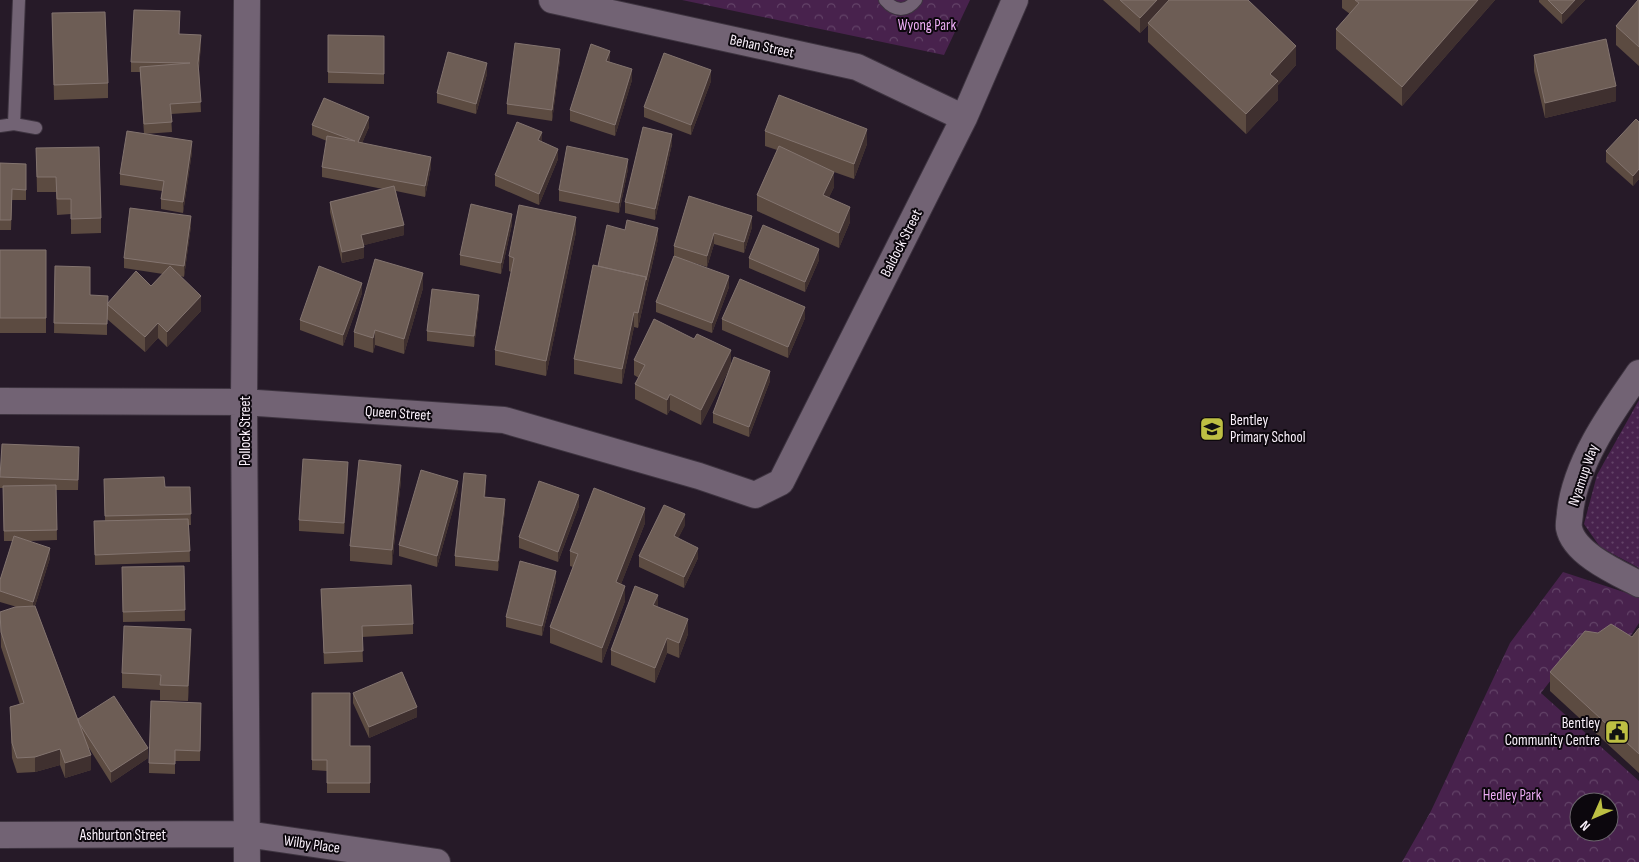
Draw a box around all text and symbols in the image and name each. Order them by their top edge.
park label: Wyong Park [898,16,956,35]
street label: Behan Street [728,30,796,63]
street label: Baldock Street [876,206,927,280]
street label: Pollock Street [236,396,255,466]
street label: Queen Street [364,402,432,425]
place label: Bentley Primary School [1230,411,1306,447]
school or university icon: Bentley Primary School [1199,416,1225,442]
street label: Nyamup Way [1564,441,1603,509]
place label: Bentley Community Centre [1505,714,1600,750]
public building icon: Bentley Community Centre [1604,719,1630,745]
park label: Hedley Park [1483,786,1542,805]
north arrow [1569,792,1619,842]
text: N [1577,817,1594,834]
street label: Ashburton Street [79,826,167,845]
street label: Wilby Place [283,831,341,858]

